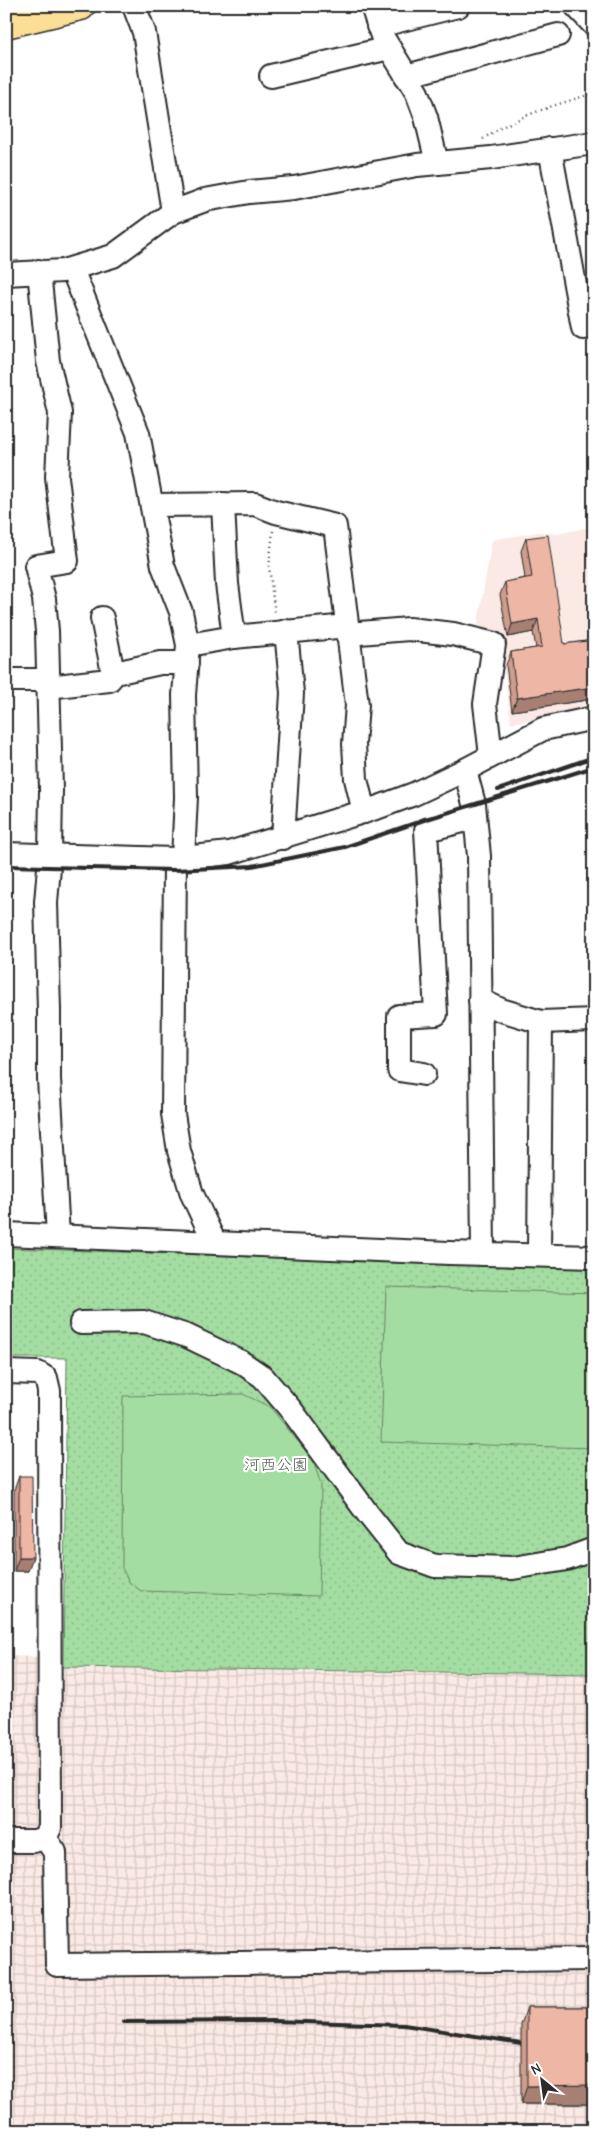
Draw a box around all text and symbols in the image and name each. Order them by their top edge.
park label: 河西公園 [244,1456,308,1474]
north arrow [518,2054,568,2104]
text: N [528,2059,544,2079]

